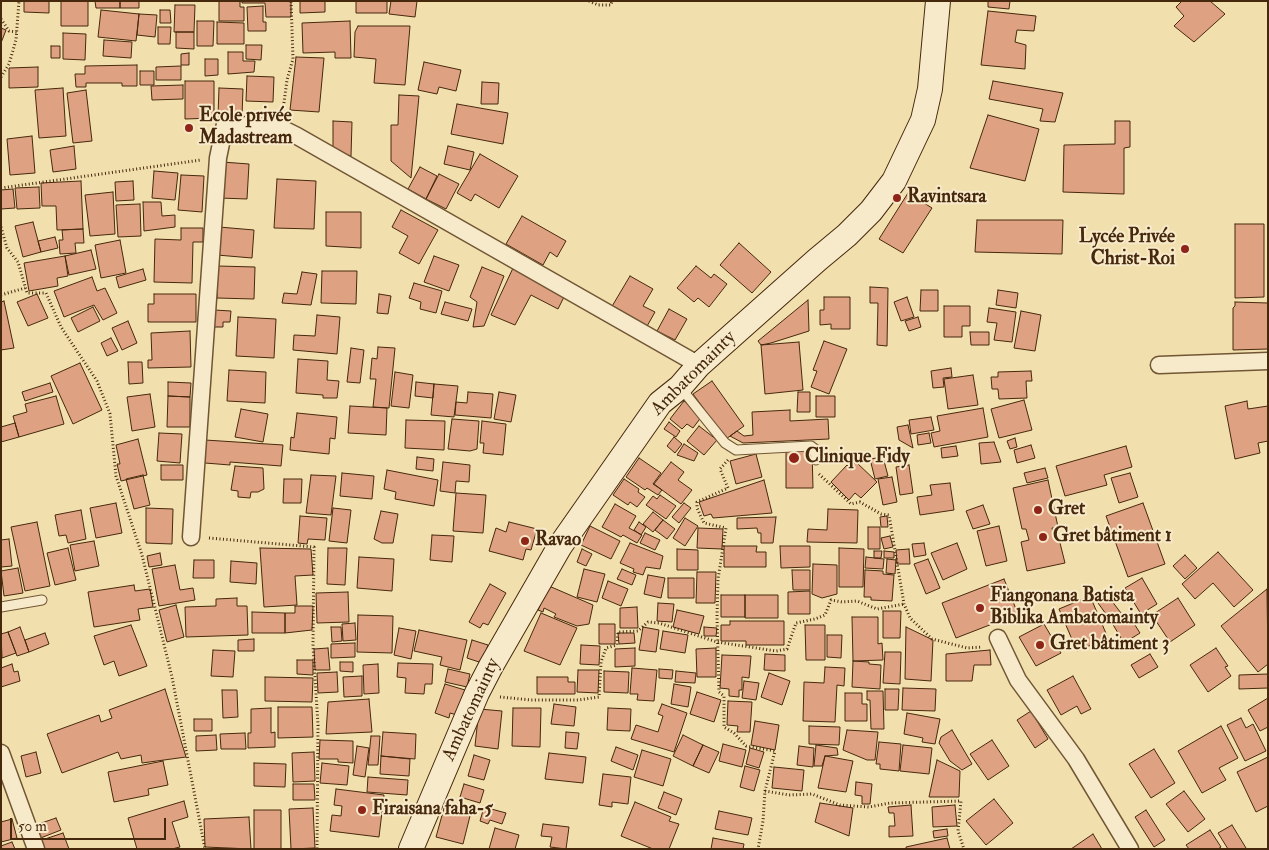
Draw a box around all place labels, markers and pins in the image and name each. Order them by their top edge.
place label: Ecole privée Madastream [199,106,292,150]
marker: Ecole privée Madastream [183,122,195,134]
place label: Ravintsara [907,187,986,209]
marker: Ravintsara [891,192,903,204]
place label: Lycée Privée Christ-Roi [1079,227,1175,271]
marker: Lycée Privée Christ-Roi [1179,243,1191,255]
place label: Clinique Fidy [805,447,910,469]
marker: Clinique Fidy [787,451,801,465]
place label: Gret [1048,499,1085,521]
marker: Gret [1032,504,1044,516]
place label: Gret bâtiment 1 [1053,526,1172,548]
place label: Ravao [535,530,581,552]
marker: Gret bâtiment 1 [1037,531,1049,543]
marker: Ravao [519,535,531,547]
place label: Fiangonana Batista Biblika Ambatomainty [990,586,1158,630]
marker: Fiangonana Batista Biblika Ambatomainty [974,602,986,614]
place label: Gret bâtiment 3 [1050,634,1169,656]
marker: Gret bâtiment 3 [1034,639,1046,651]
place label: Firaisana faha-5 [372,799,493,821]
marker: Firaisana faha-5 [356,804,368,816]

